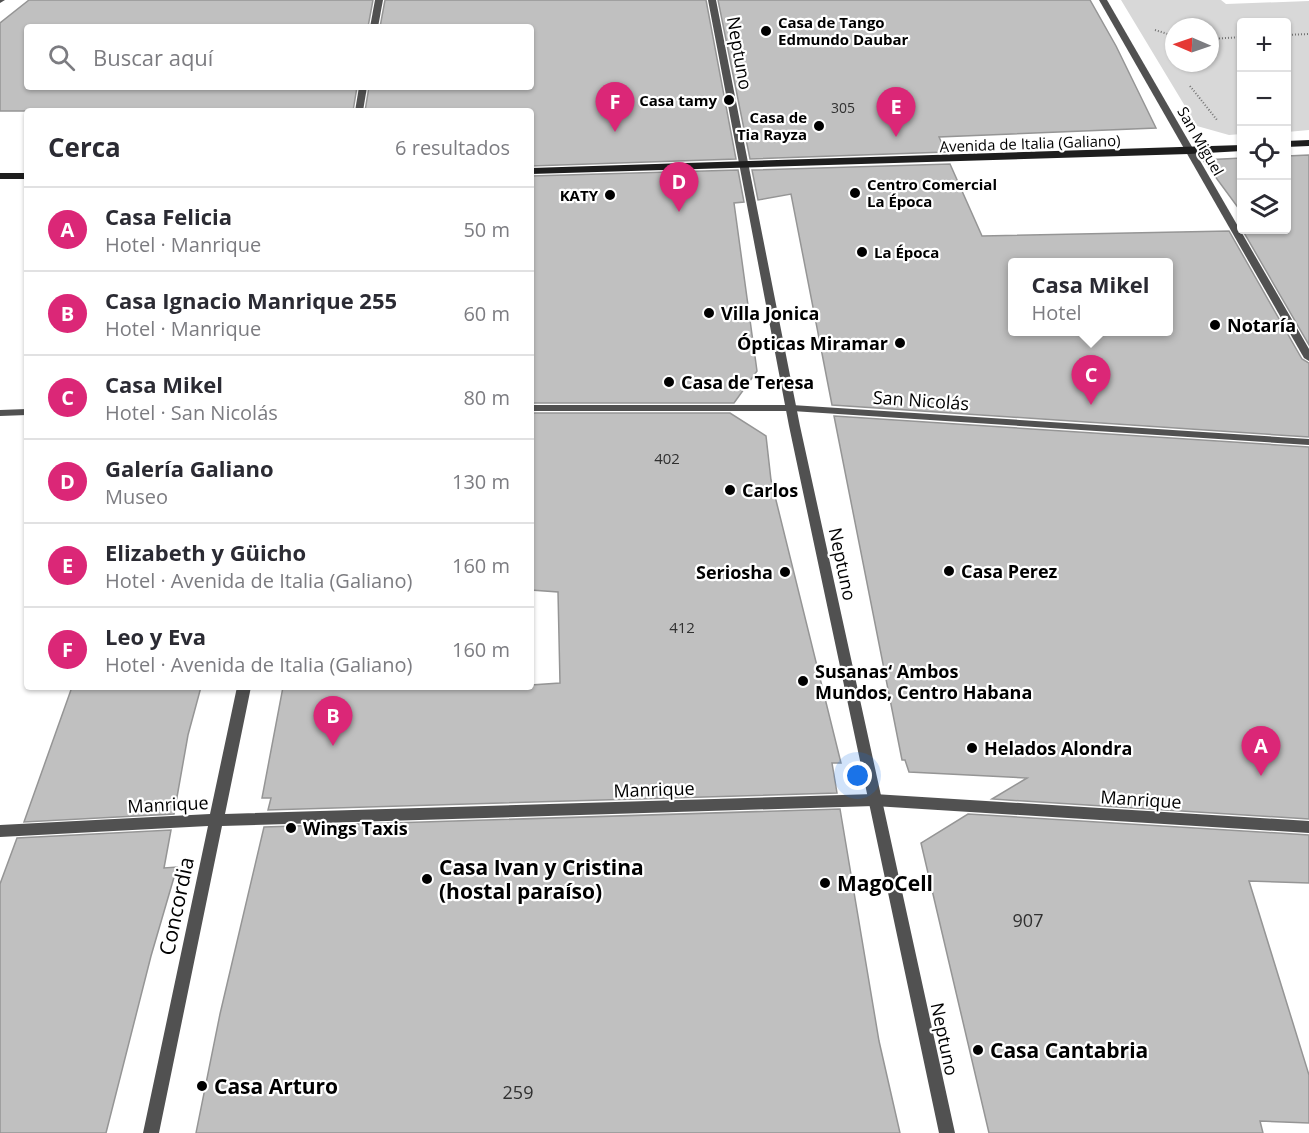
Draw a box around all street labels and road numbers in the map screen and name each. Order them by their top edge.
street label: Neptuno [722,14,758,92]
street label: San Miguel [1173,103,1229,179]
street label: Avenida de Italia (Galiano) [939,130,1121,156]
street label: San Nicolás [872,385,970,415]
street label: Neptuno [824,525,862,603]
street label: Manrique [613,776,695,802]
street label: Manrique [1100,784,1182,814]
street label: Manrique [127,790,209,818]
street label: Concordia [152,854,200,958]
street label: Neptuno [926,1000,964,1078]

